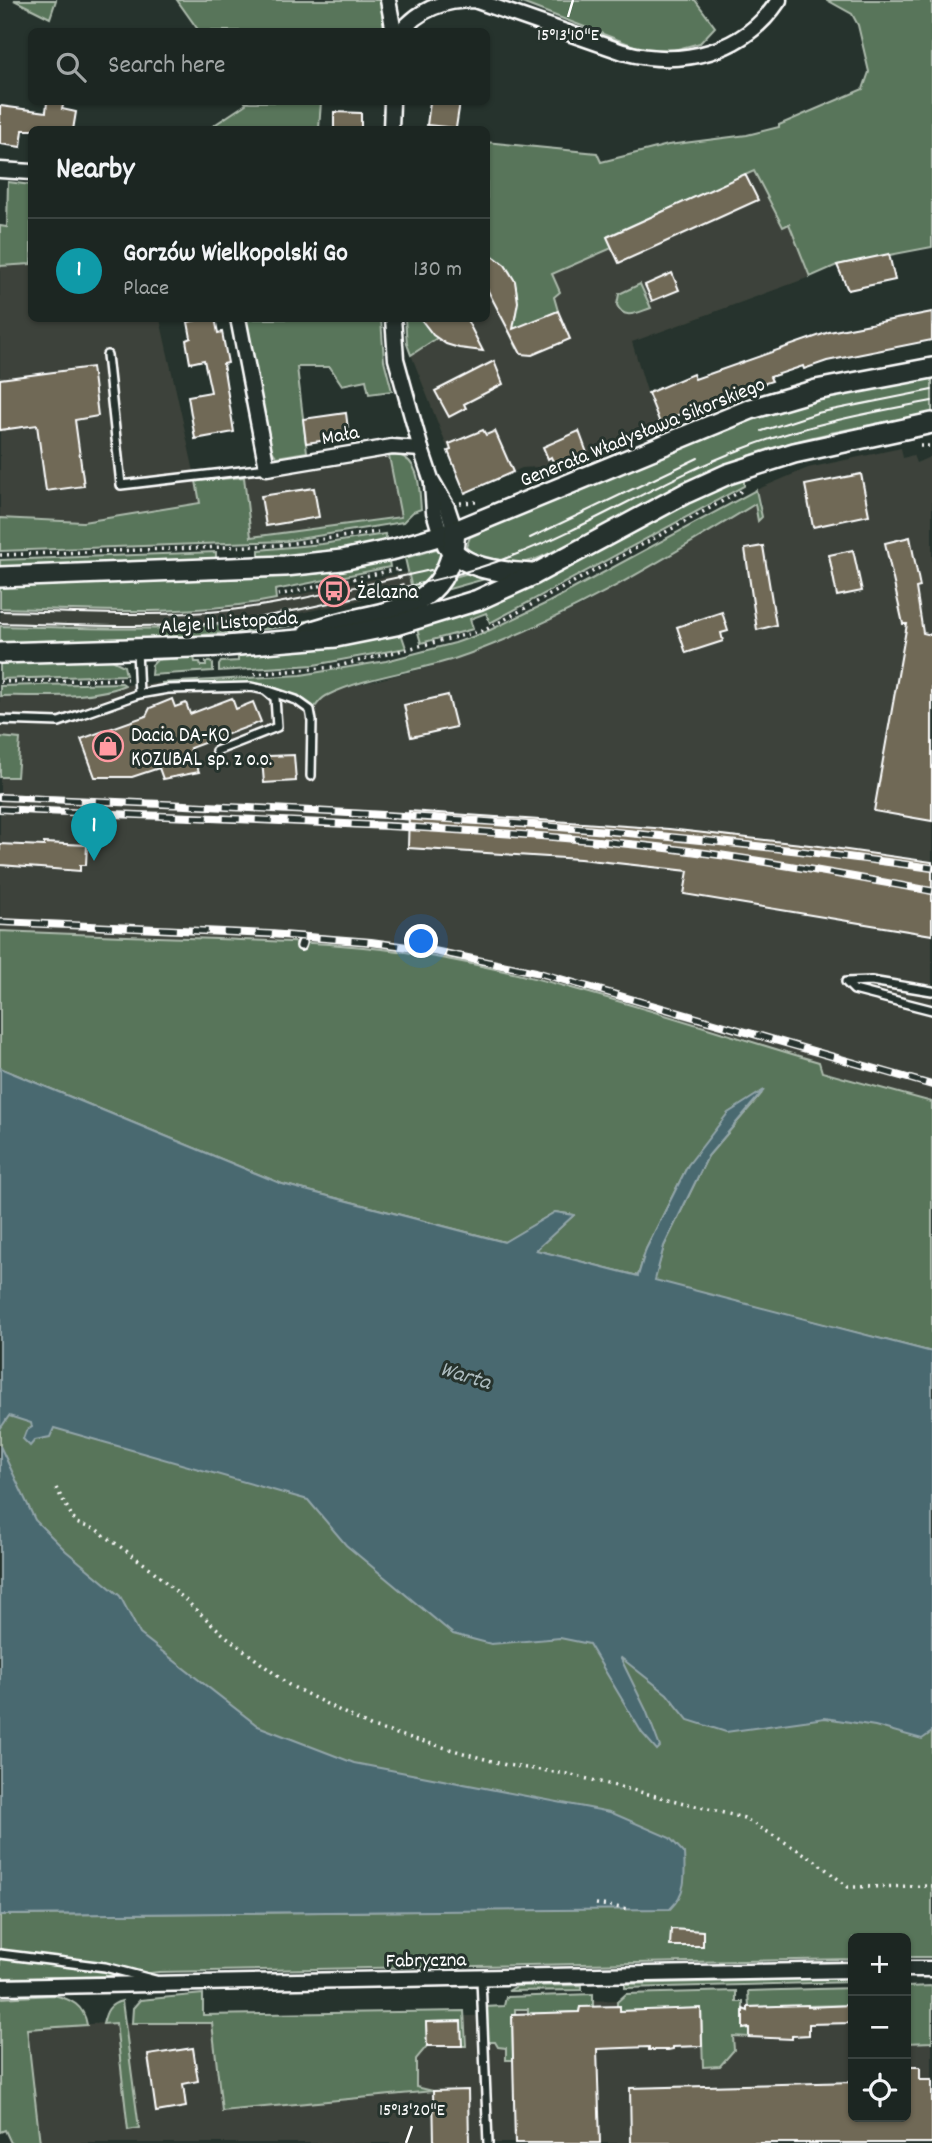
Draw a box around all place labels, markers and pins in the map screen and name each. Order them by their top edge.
bus stop icon: Żelazna [317,574,351,608]
place label: Żelazna [357,579,419,609]
place label: Dacia DA-KO KOZUBAL sp. z o.o. [131,722,272,776]
shop icon: Dacia DA-KO KOZUBAL sp. z o.o. [91,729,125,763]
pin: 1 [71,803,117,861]

